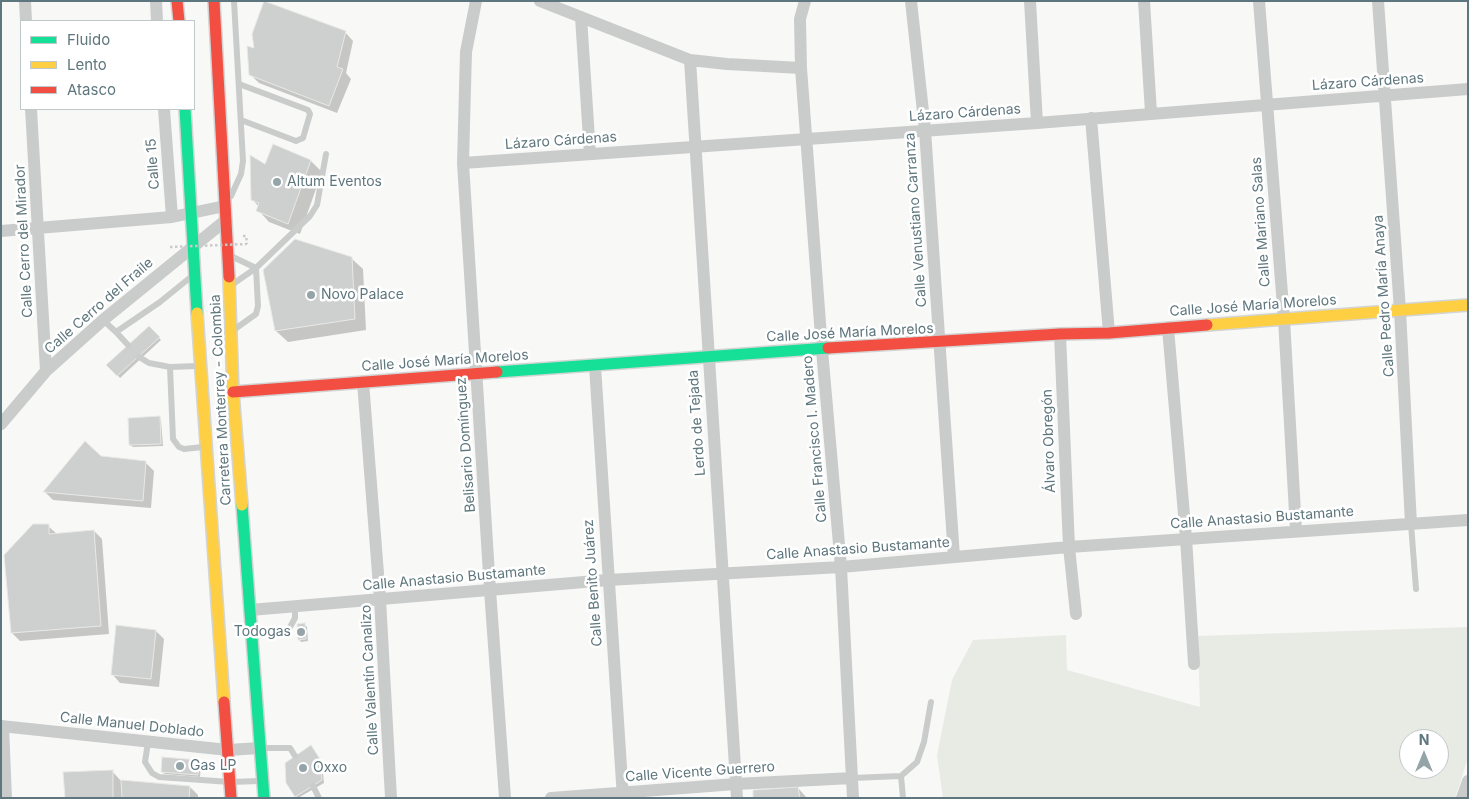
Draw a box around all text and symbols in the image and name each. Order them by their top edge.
legend [20,20,195,110]
text: Fluido [67,30,110,49]
text: Lento [67,55,107,74]
street label: Lázaro Cárdenas [1311,70,1425,94]
text: Atasco [67,80,116,99]
street label: Lázaro Cárdenas [908,101,1022,125]
street label: Lázaro Cárdenas [504,129,618,153]
street label: Calle Venustiano Carranza [902,132,930,308]
street label: Calle 15 [143,138,163,190]
street label: Calle Mariano Salas [1248,156,1274,288]
street label: Calle Cerro del Mirador [12,164,36,318]
place label: Altum Eventos [287,174,382,190]
marker: Altum Eventos [271,176,283,188]
street label: Calle Pedro María Anaya [1370,214,1398,378]
street label: Calle Cerro del Fraile [41,254,157,358]
place label: Novo Palace [321,287,404,303]
marker: Novo Palace [305,289,317,301]
street label: Calle José María Morelos [1169,292,1337,320]
street label: Carretera Monterrey - Colombia [207,294,235,506]
street label: Calle José María Morelos [766,320,934,346]
street label: Calle José María Morelos [361,347,529,375]
street label: Calle Francisco I. Madero [799,355,831,523]
street label: Lerdo de Tejada [685,369,709,477]
street label: Belisario Domínguez [453,377,479,513]
street label: Álvaro Obregón [1039,389,1059,493]
street label: Calle Anastasio Bustamante [1170,503,1354,533]
street label: Calle Benito Juárez [580,519,606,647]
street label: Calle Anastasio Bustamante [766,534,950,564]
street label: Calle Anastasio Bustamante [362,562,546,594]
street label: Calle Valentín Canalizo [358,604,382,756]
place label: Todogas [234,624,291,640]
marker: Todogas [295,626,307,638]
street label: Calle Manuel Doblado [59,709,205,741]
north arrow [1399,729,1449,779]
text: N [1419,731,1429,748]
place label: Gas LP [190,758,236,774]
street label: Calle Vicente Guerrero [625,758,775,786]
marker: Gas LP [174,760,186,772]
place label: Oxxo [313,760,347,776]
marker: Oxxo [297,762,309,774]

